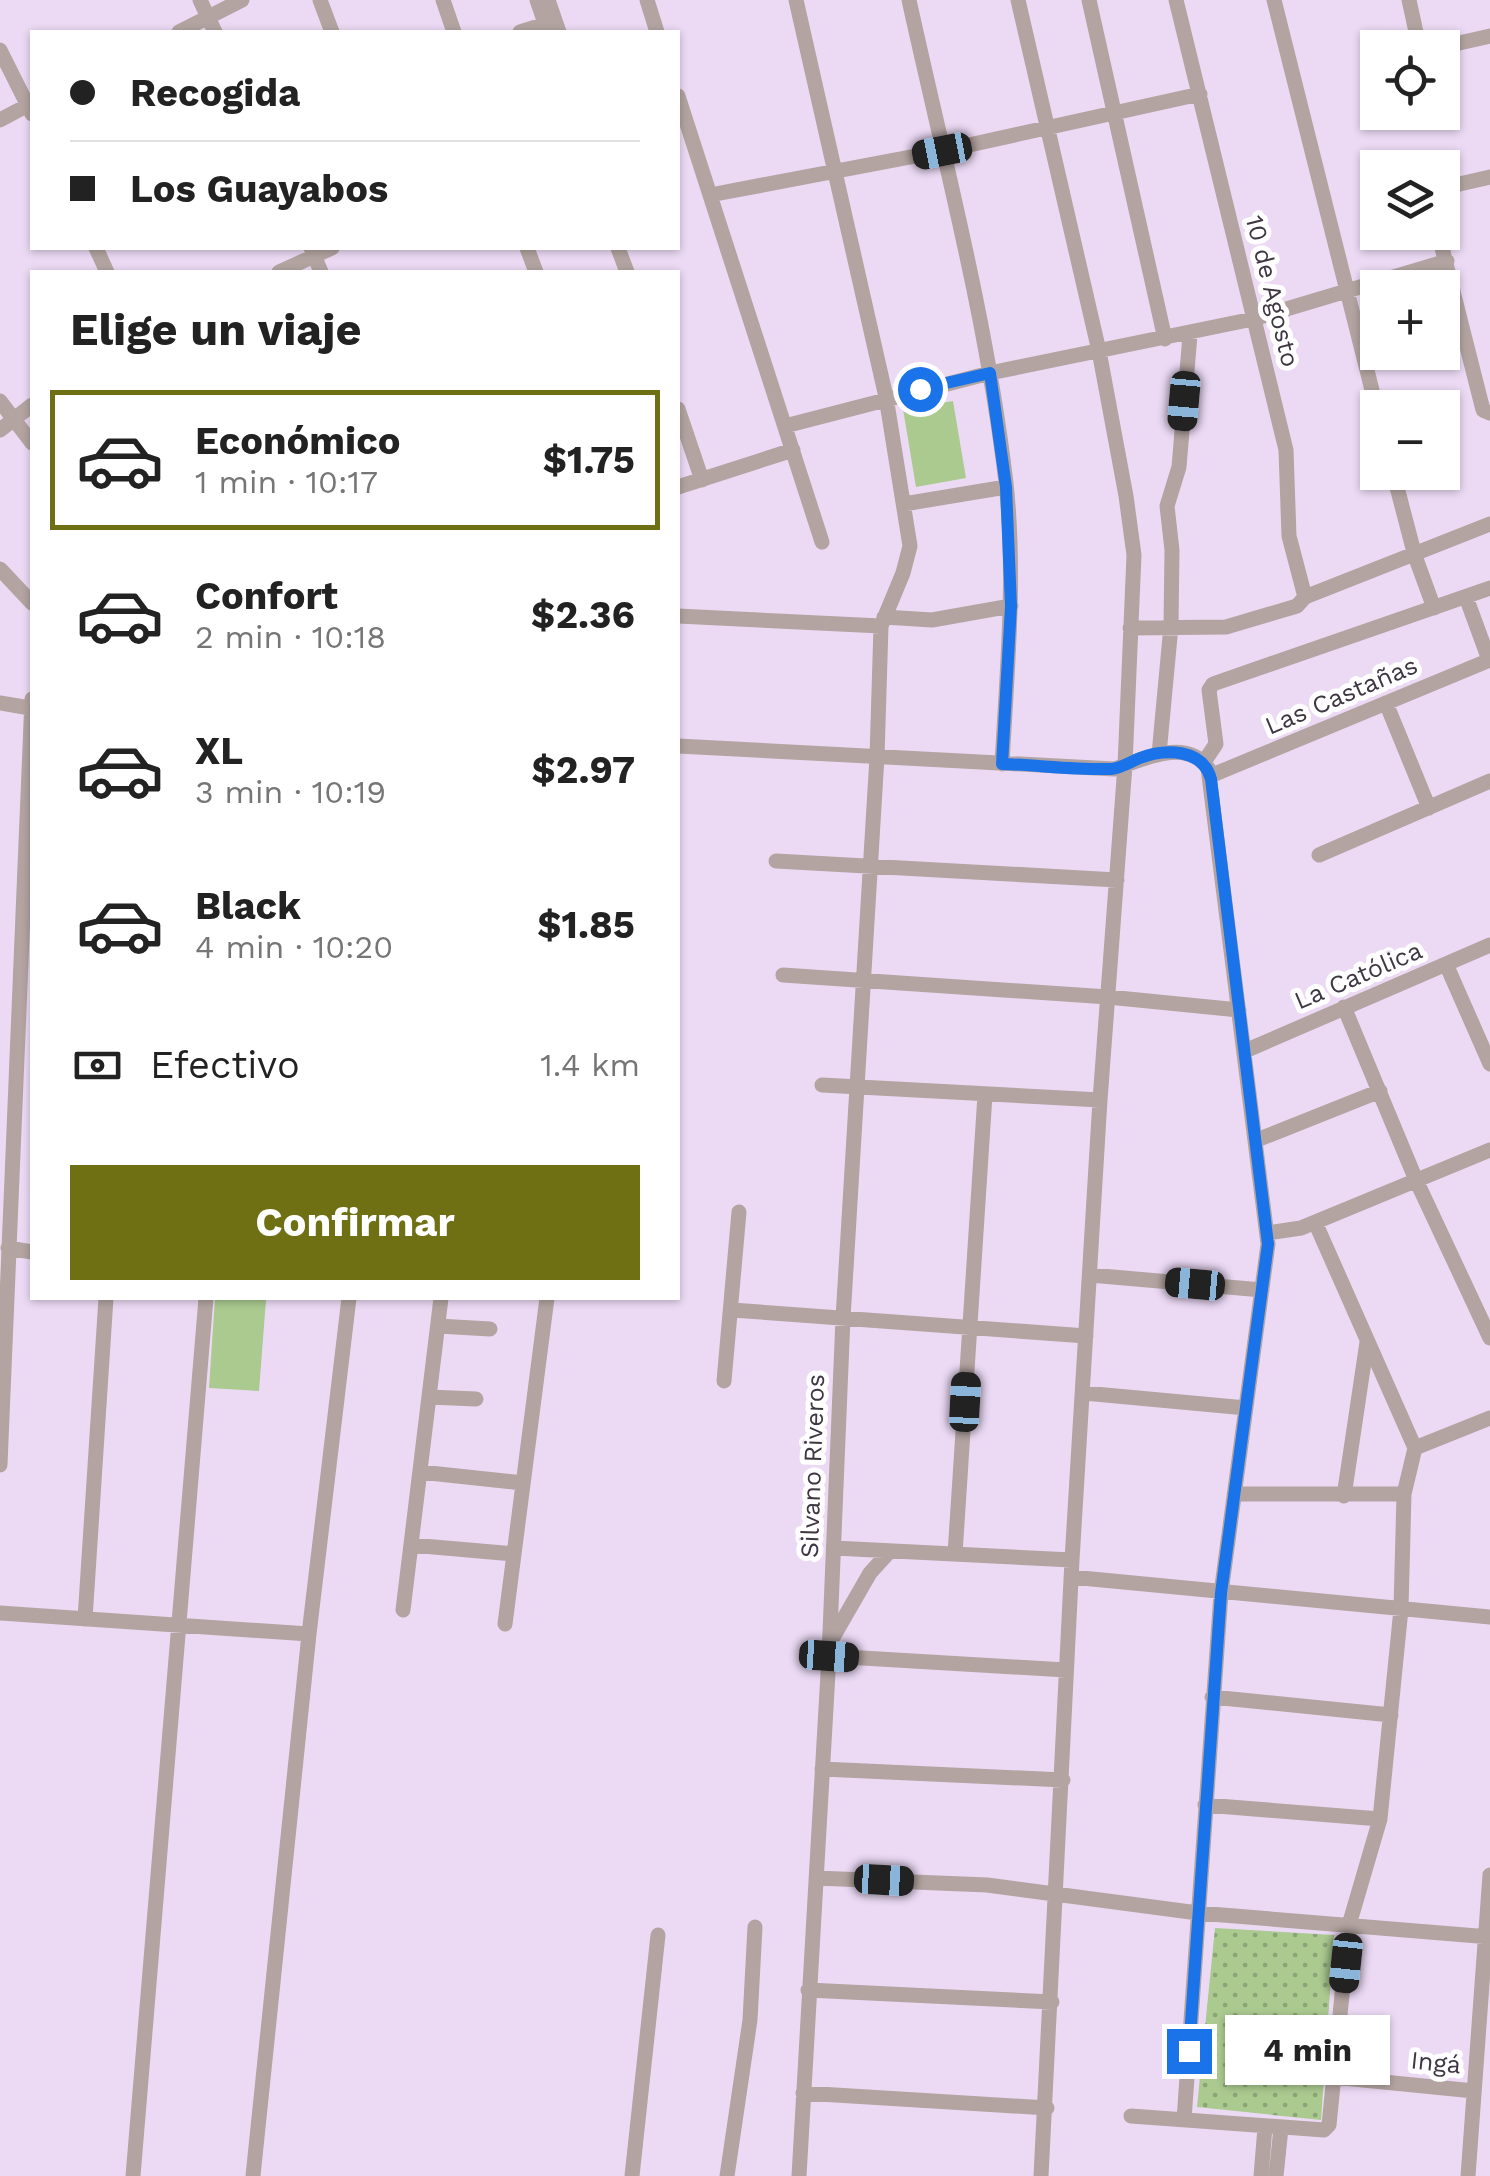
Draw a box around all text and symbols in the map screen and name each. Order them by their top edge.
map controls [1360,30,1460,490]
button: locate [1360,30,1460,130]
text: Recogida [130,71,300,115]
car [910,131,974,171]
button: layers [1360,150,1460,250]
text: Los Guayabos [130,167,388,211]
street label: 10 de Agosto [1240,212,1305,370]
button: + [1360,270,1460,370]
text: Elige un viaje [70,303,362,356]
route start [898,367,943,412]
car [1166,370,1202,432]
button: − [1360,390,1460,490]
icon: car [75,415,165,505]
text: Económico [195,419,400,463]
text: $1.75 [543,438,635,482]
text: 1 min · 10:17 [195,463,378,501]
icon: car [75,570,165,660]
text: Confort [195,574,338,618]
text: $2.36 [531,593,635,637]
text: 2 min · 10:18 [195,618,386,656]
street label: Las Castañas [1261,650,1422,741]
icon: car [75,725,165,815]
text: XL [195,729,243,773]
text: $2.97 [531,748,635,792]
text: 3 min · 10:19 [195,773,386,811]
icon: car [75,880,165,970]
text: Black [195,884,301,928]
text: $1.85 [537,903,635,947]
text: 4 min · 10:20 [195,928,393,966]
street label: La Católica [1290,936,1426,1015]
icon: cash [70,1038,125,1093]
text: Efectivo [150,1043,300,1087]
text: 1.4 km [540,1046,640,1084]
button: Confirmar [70,1165,640,1280]
car [1164,1266,1226,1302]
car [948,1371,982,1433]
street label: Silvano Riveros [795,1374,830,1559]
car [798,1639,860,1673]
car [853,1863,915,1897]
car [1328,1932,1364,1994]
callout: 4 min [1224,2016,1389,2086]
route end [1167,2029,1212,2074]
text: 4 min [1263,2031,1352,2069]
street label: Ingá [1409,2045,1462,2080]

